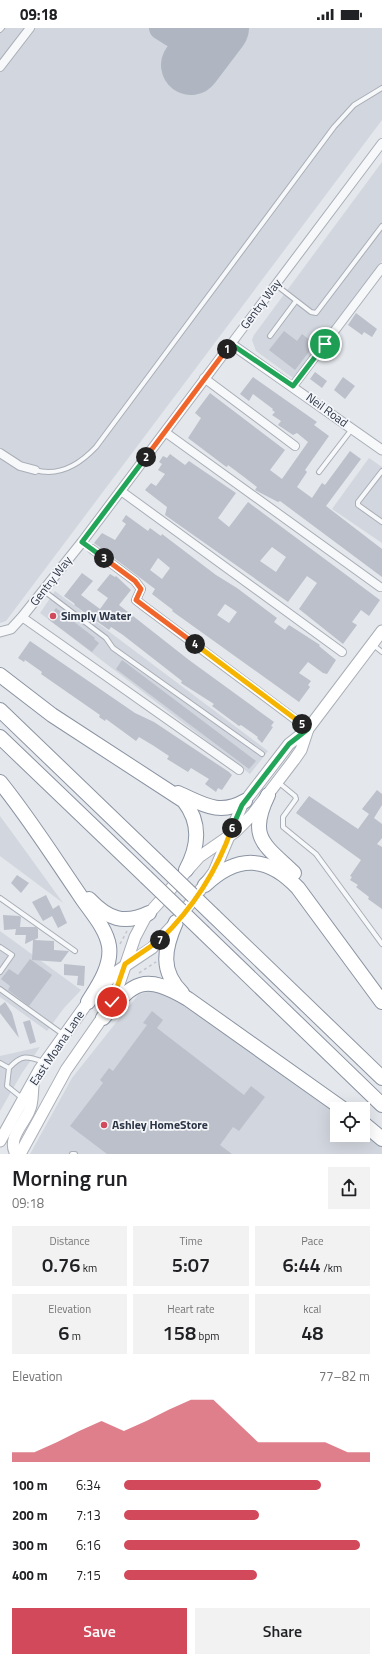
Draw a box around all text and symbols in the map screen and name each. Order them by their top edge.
text: 09:18 [20,3,57,26]
street label: Gentry Way [235,274,286,333]
pin [308,327,342,361]
icon: arrive [314,333,336,355]
pin: 1 [217,339,237,359]
text: 1 [224,341,230,357]
street label: Neil Road [302,388,352,431]
pin: 2 [136,447,156,467]
text: 2 [143,449,149,465]
pin: 3 [94,548,114,568]
text: 3 [101,550,107,566]
street label: Gentry Way [25,551,76,610]
place label: Simply Water [61,606,132,625]
marker: Simply Water [48,611,58,621]
pin: 4 [185,634,205,654]
text: 4 [192,636,198,652]
pin: 5 [292,714,312,734]
text: 5 [299,716,305,732]
pin: 6 [222,818,242,838]
text: 6 [229,820,235,836]
pin: 7 [150,930,170,950]
text: 7 [157,932,163,948]
pin [95,985,129,1019]
icon: check [101,991,123,1013]
street label: East Moana Lane [24,1006,89,1089]
map controls [330,1102,370,1142]
button: locate [330,1102,370,1142]
place label: Ashley HomeStore [112,1115,208,1134]
marker: Ashley HomeStore [99,1120,109,1130]
text: Morning run [12,1161,128,1195]
button: share [328,1167,370,1209]
text: 09:18 [12,1193,44,1213]
text: Distance [50,1233,90,1249]
text: Time [180,1233,202,1249]
text: Pace [301,1233,323,1249]
text: 0.76 [42,1249,80,1280]
text: 5:07 [172,1249,210,1280]
text: 6:44 [282,1249,321,1280]
text: km [80,1260,97,1276]
text: /km [321,1260,342,1276]
text: Elevation [48,1301,91,1317]
text: Heart rate [167,1301,215,1317]
text: kcal [303,1301,321,1317]
text: 6 [58,1317,69,1348]
text: 158 [163,1317,196,1348]
text: 48 [301,1317,324,1348]
text: m [69,1328,81,1344]
text: bpm [196,1328,219,1344]
text: Elevation [12,1366,63,1386]
text: 77–82 m [319,1366,370,1386]
text: 100 m [12,1475,48,1495]
text: 6:34 [76,1475,101,1495]
text: 200 m [12,1505,48,1525]
text: 7:13 [76,1505,101,1525]
text: 300 m [12,1535,48,1555]
text: 6:16 [76,1535,101,1555]
text: 400 m [12,1565,48,1585]
text: 7:15 [76,1565,101,1585]
button: Save [12,1608,187,1654]
button: Share [195,1608,370,1654]

